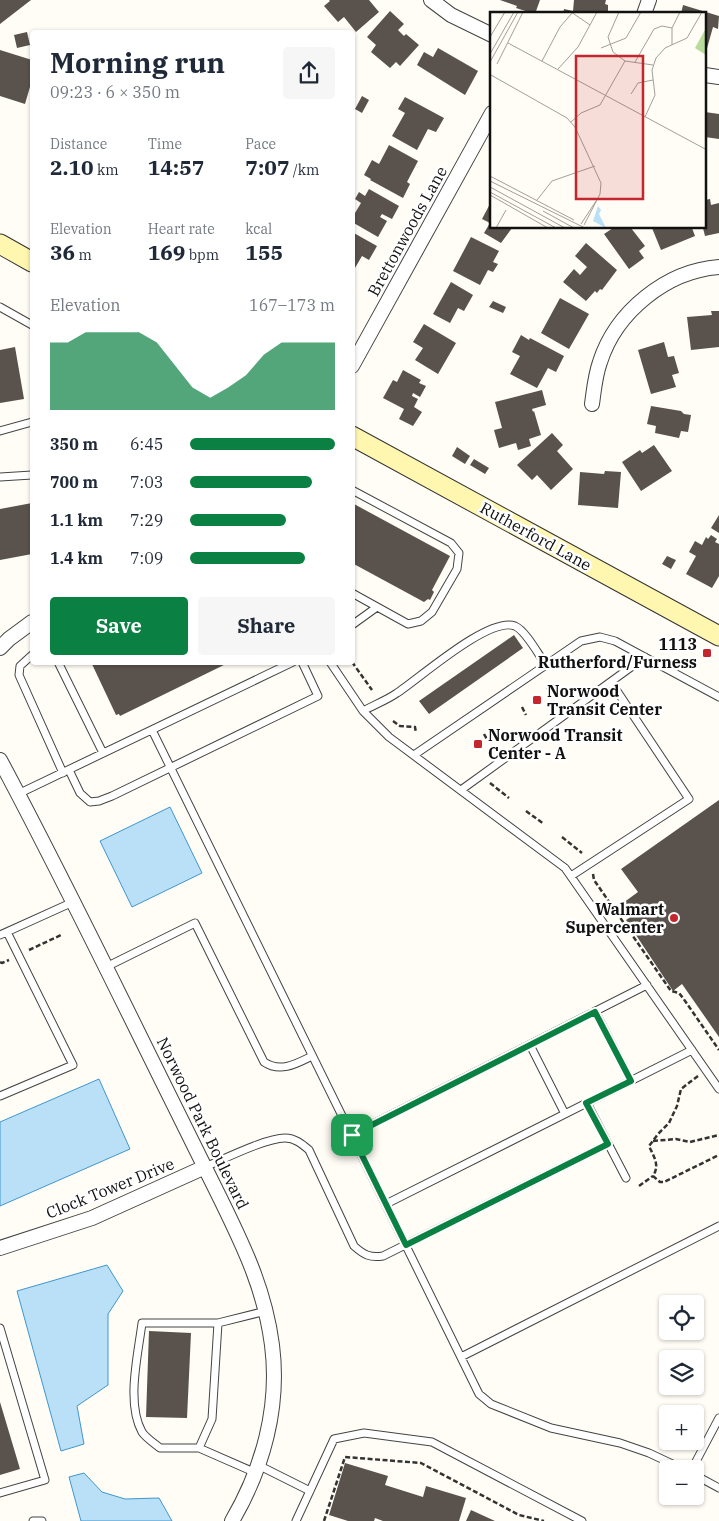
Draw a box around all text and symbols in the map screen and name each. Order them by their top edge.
inset map [490,12,706,229]
text: Morning run [50,44,225,81]
button: share [283,47,335,99]
text: 09:23 · 6 × 350 m [50,82,180,102]
text: Distance [50,135,107,153]
text: Time [148,135,182,153]
text: Pace [245,135,276,153]
text: 2.10 [50,153,94,181]
text: 14:57 [148,153,204,181]
text: 7:07 [245,153,290,181]
text: km [94,161,119,179]
text: /km [290,161,319,179]
street label: Brettonwoods Lane [363,162,451,300]
text: Elevation [50,220,112,238]
text: Heart rate [148,220,215,238]
text: kcal [245,220,272,238]
text: 36 [50,238,75,266]
text: 169 [148,238,185,266]
text: 155 [245,238,283,266]
text: m [75,246,92,264]
text: bpm [185,246,219,264]
text: Elevation [50,295,120,315]
text: 167–173 m [249,295,335,315]
text: 350 m [50,434,98,454]
text: 6:45 [130,434,163,454]
text: 700 m [50,472,98,492]
text: 7:03 [130,472,163,492]
street label: Rutherford Lane [477,497,595,575]
text: 1.1 km [50,510,103,530]
text: 7:29 [130,510,163,530]
text: 1.4 km [50,548,103,568]
text: 7:09 [130,548,163,568]
button: Save [50,597,188,655]
button: Share [198,597,335,655]
place label: 1113 Rutherford/Furness [538,634,697,672]
marker: 1113 Rutherford/Furness [701,647,713,659]
place label: Norwood Transit Center [547,681,662,719]
marker: Norwood Transit Center [531,694,543,706]
place label: Norwood Transit Center - A [488,725,622,763]
marker: Norwood Transit Center - A [472,738,484,750]
place label: Walmart Supercenter [565,899,664,937]
marker: Walmart Supercenter [668,912,680,924]
street label: Norwood Park Boulevard [153,1034,253,1212]
pin [331,1114,373,1156]
icon: arrive [338,1121,366,1149]
street label: Clock Tower Drive [43,1153,177,1223]
map controls [659,1295,704,1505]
button: locate [659,1295,704,1340]
button: layers [659,1350,704,1395]
button: + [659,1405,704,1450]
button: − [659,1460,704,1505]

